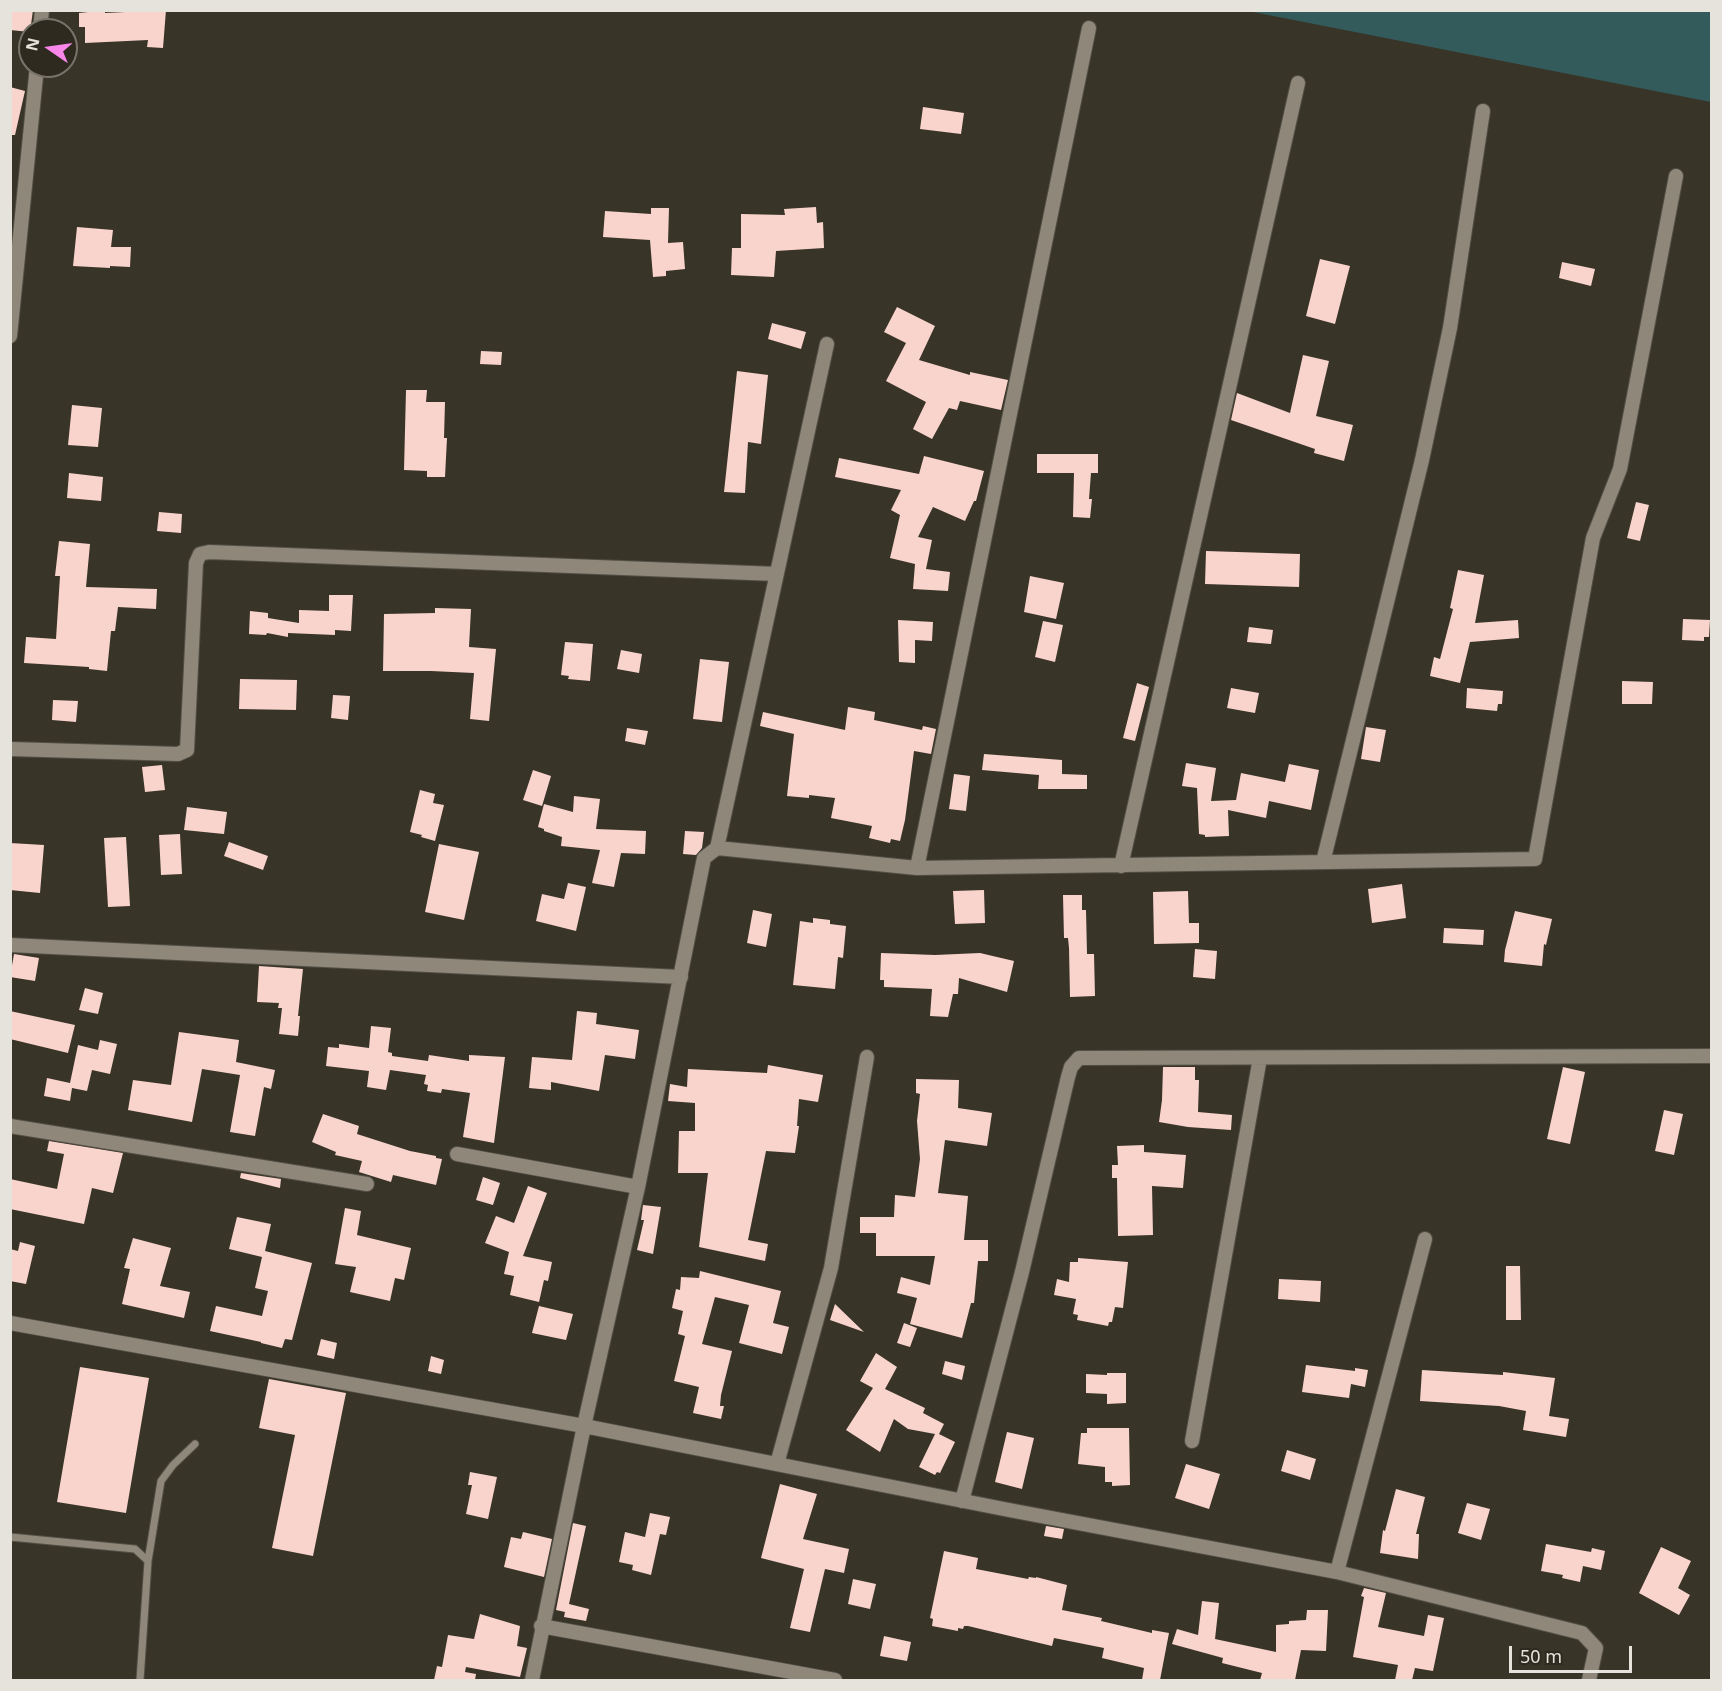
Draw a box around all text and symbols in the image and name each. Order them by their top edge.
north arrow [18,18,78,78]
text: N [20,36,45,53]
scale bar [1512,1634,1635,1672]
text: 50 m [1520,1644,1562,1668]

